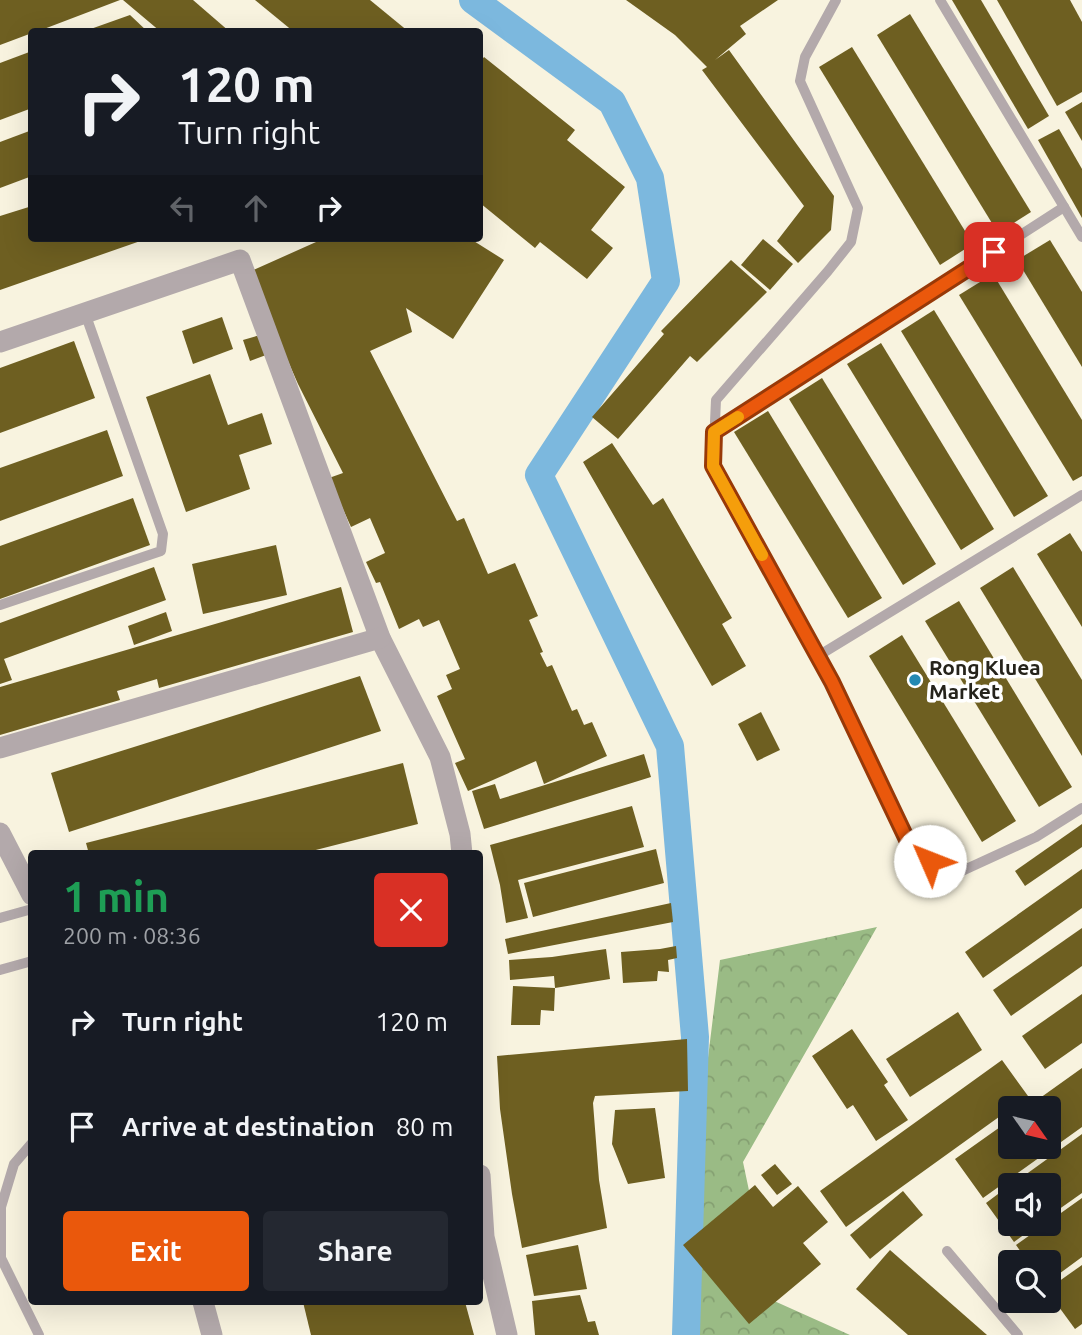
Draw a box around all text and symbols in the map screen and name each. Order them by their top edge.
icon: right [63,56,154,147]
text: 120 m [178,56,315,111]
text: Turn right [178,114,320,150]
icon: left [164,189,202,227]
icon: ahead [237,189,275,227]
icon: right [310,189,348,227]
pin [964,222,1024,282]
icon: arrive [975,233,1013,271]
place label: Rong Kluea Market [929,655,1041,703]
marker: Rong Kluea Market [907,672,923,688]
position arrow [893,824,967,898]
text: 1 min [63,873,169,920]
button: close [374,873,448,947]
text: 200 m · 08:36 [63,923,201,948]
icon: right [63,1003,101,1041]
text: Turn right [122,1007,243,1036]
text: 120 m [376,1007,448,1036]
north arrow [998,1096,1060,1158]
map controls [998,1096,1061,1313]
icon: arrive [63,1108,101,1146]
text: Arrive at destination [122,1112,375,1141]
text: 80 m [396,1112,453,1141]
button: sound [998,1173,1061,1236]
button: Exit [63,1211,249,1291]
button: Share [263,1211,448,1291]
button: search [998,1250,1061,1313]

